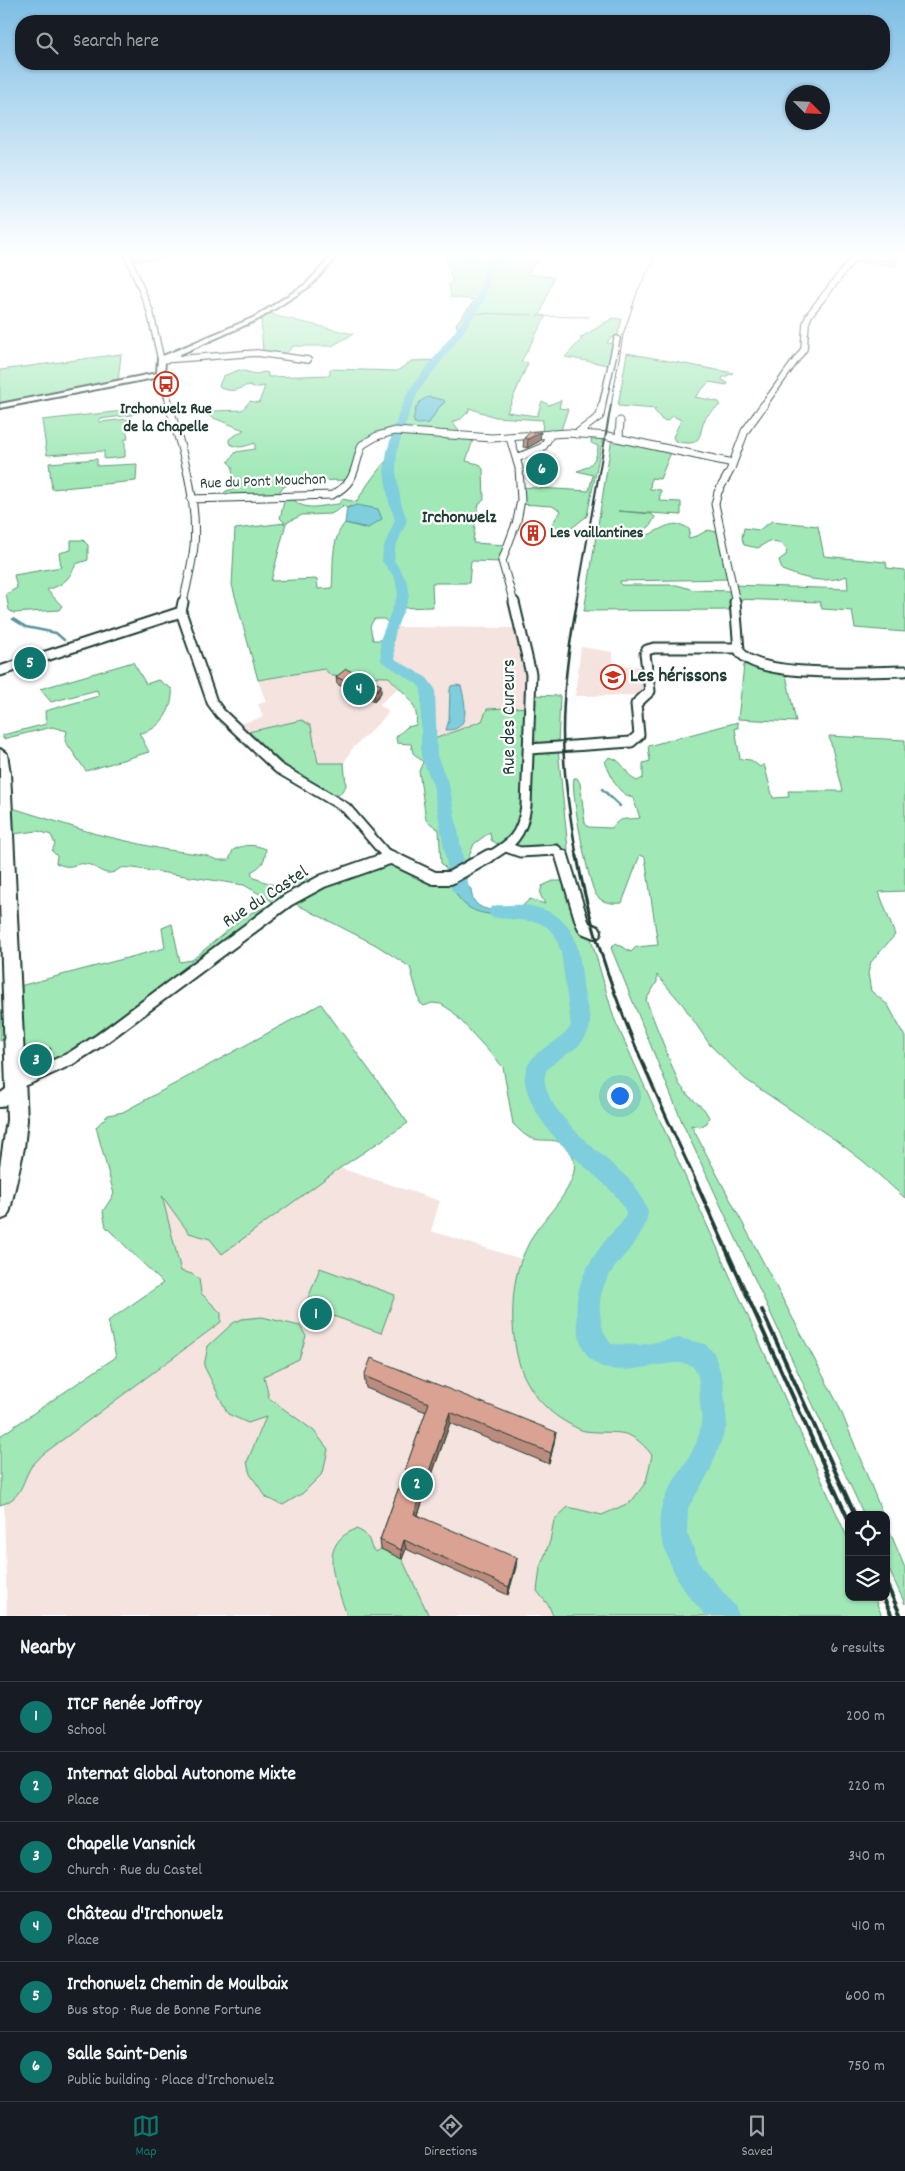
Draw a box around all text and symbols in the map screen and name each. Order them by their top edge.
search box [15,15,890,70]
icon: search [33,29,61,57]
text: Search here [73,29,159,56]
north arrow [785,85,830,130]
bus stop icon: Irchonwelz Rue de la Chapelle [153,371,179,397]
place label: Irchonwelz Rue de la Chapelle [120,398,212,439]
pin: 6 [526,450,558,488]
street label: Rue du Pont Mouchon [199,468,327,496]
district label: Irchonwelz [422,506,497,531]
building icon: Les vaillantines [520,520,546,546]
place label: Les vaillantines [550,522,644,545]
pin: 5 [14,644,46,682]
street label: Rue des Cureurs [497,659,524,775]
school or university icon: Les hérissons [600,664,626,690]
place label: Les hérissons [630,664,727,691]
pin: 4 [343,670,375,708]
street label: Rue du Castel [218,860,315,936]
pin: 3 [20,1041,52,1079]
your location [607,1083,633,1109]
pin: 1 [300,1295,332,1333]
pin: 2 [401,1465,433,1503]
map controls [845,1511,890,1601]
button: locate [845,1511,890,1556]
button: layers [845,1556,890,1601]
text: Nearby [20,1634,75,1664]
text: 6 results [830,1637,885,1660]
text: ITCF Renée Joffroy [67,1692,201,1719]
text: 1 [34,1705,38,1728]
text: 200 m [846,1705,885,1728]
text: School [67,1719,106,1742]
text: Internat Global Autonome Mixte [67,1762,296,1789]
text: 2 [33,1775,40,1798]
text: 220 m [848,1775,885,1798]
text: Place [67,1789,99,1812]
text: Chapelle Vansnick [67,1832,195,1859]
text: 3 [32,1845,40,1868]
text: 340 m [848,1845,885,1868]
text: Church · Rue du Castel [67,1859,202,1882]
text: Château d'Irchonwelz [67,1902,223,1929]
text: 4 [33,1915,39,1938]
text: 410 m [851,1915,885,1938]
text: Place [67,1929,99,1952]
text: Irchonwelz Chemin de Moulbaix [67,1972,288,1999]
text: 5 [32,1985,40,2008]
text: 600 m [845,1985,885,2008]
text: Bus stop · Rue de Bonne Fortune [67,1999,261,2022]
text: Salle Saint-Denis [67,2042,188,2069]
text: 6 [32,2055,40,2078]
text: 750 m [848,2055,885,2078]
text: Public building · Place d'Irchonwelz [67,2069,274,2092]
tab: Map [132,2112,160,2162]
tab: Directions [424,2112,477,2162]
tab: Saved [742,2112,773,2162]

